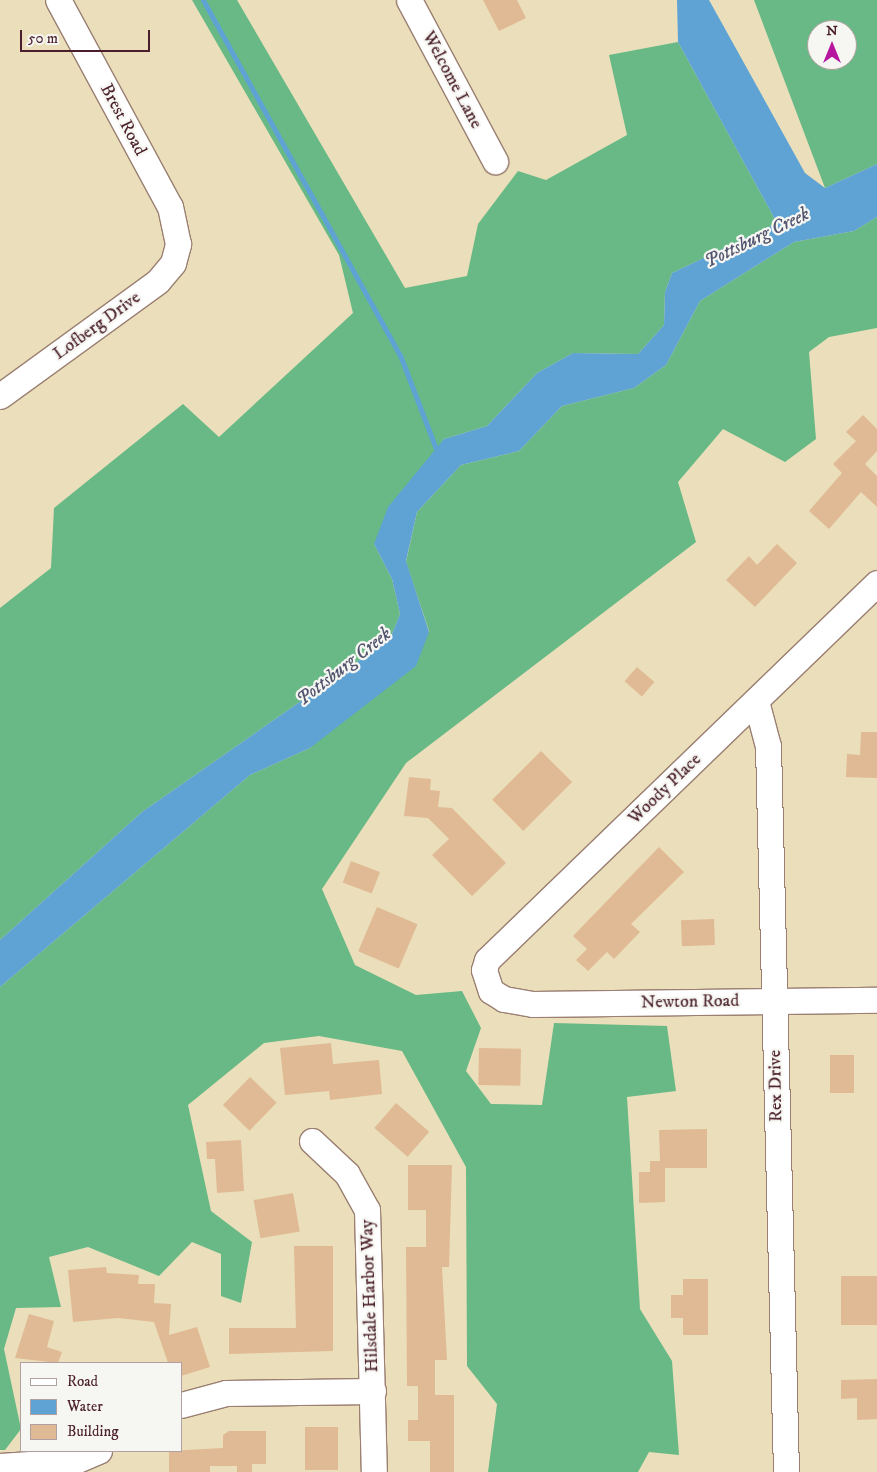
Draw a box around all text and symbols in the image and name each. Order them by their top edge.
scale bar [22,20,152,52]
north arrow [807,20,857,70]
text: N [826,22,838,40]
street label: Welcome Lane [417,28,487,132]
text: 50 m [28,29,58,48]
street label: Brest Road [95,80,151,160]
water label: Pottsburg Creek [701,203,813,273]
street label: Lofberg Drive [49,287,145,365]
water label: Pottsburg Creek [292,623,396,711]
street label: Woody Place [624,749,706,829]
street label: Newton Road [641,990,739,1014]
street label: Rex Drive [765,1050,787,1122]
street label: Hilsdale Harbor Way [357,1219,383,1373]
legend [20,1362,182,1452]
text: Road [67,1372,98,1391]
text: Water [67,1397,103,1416]
text: Building [67,1422,119,1441]

